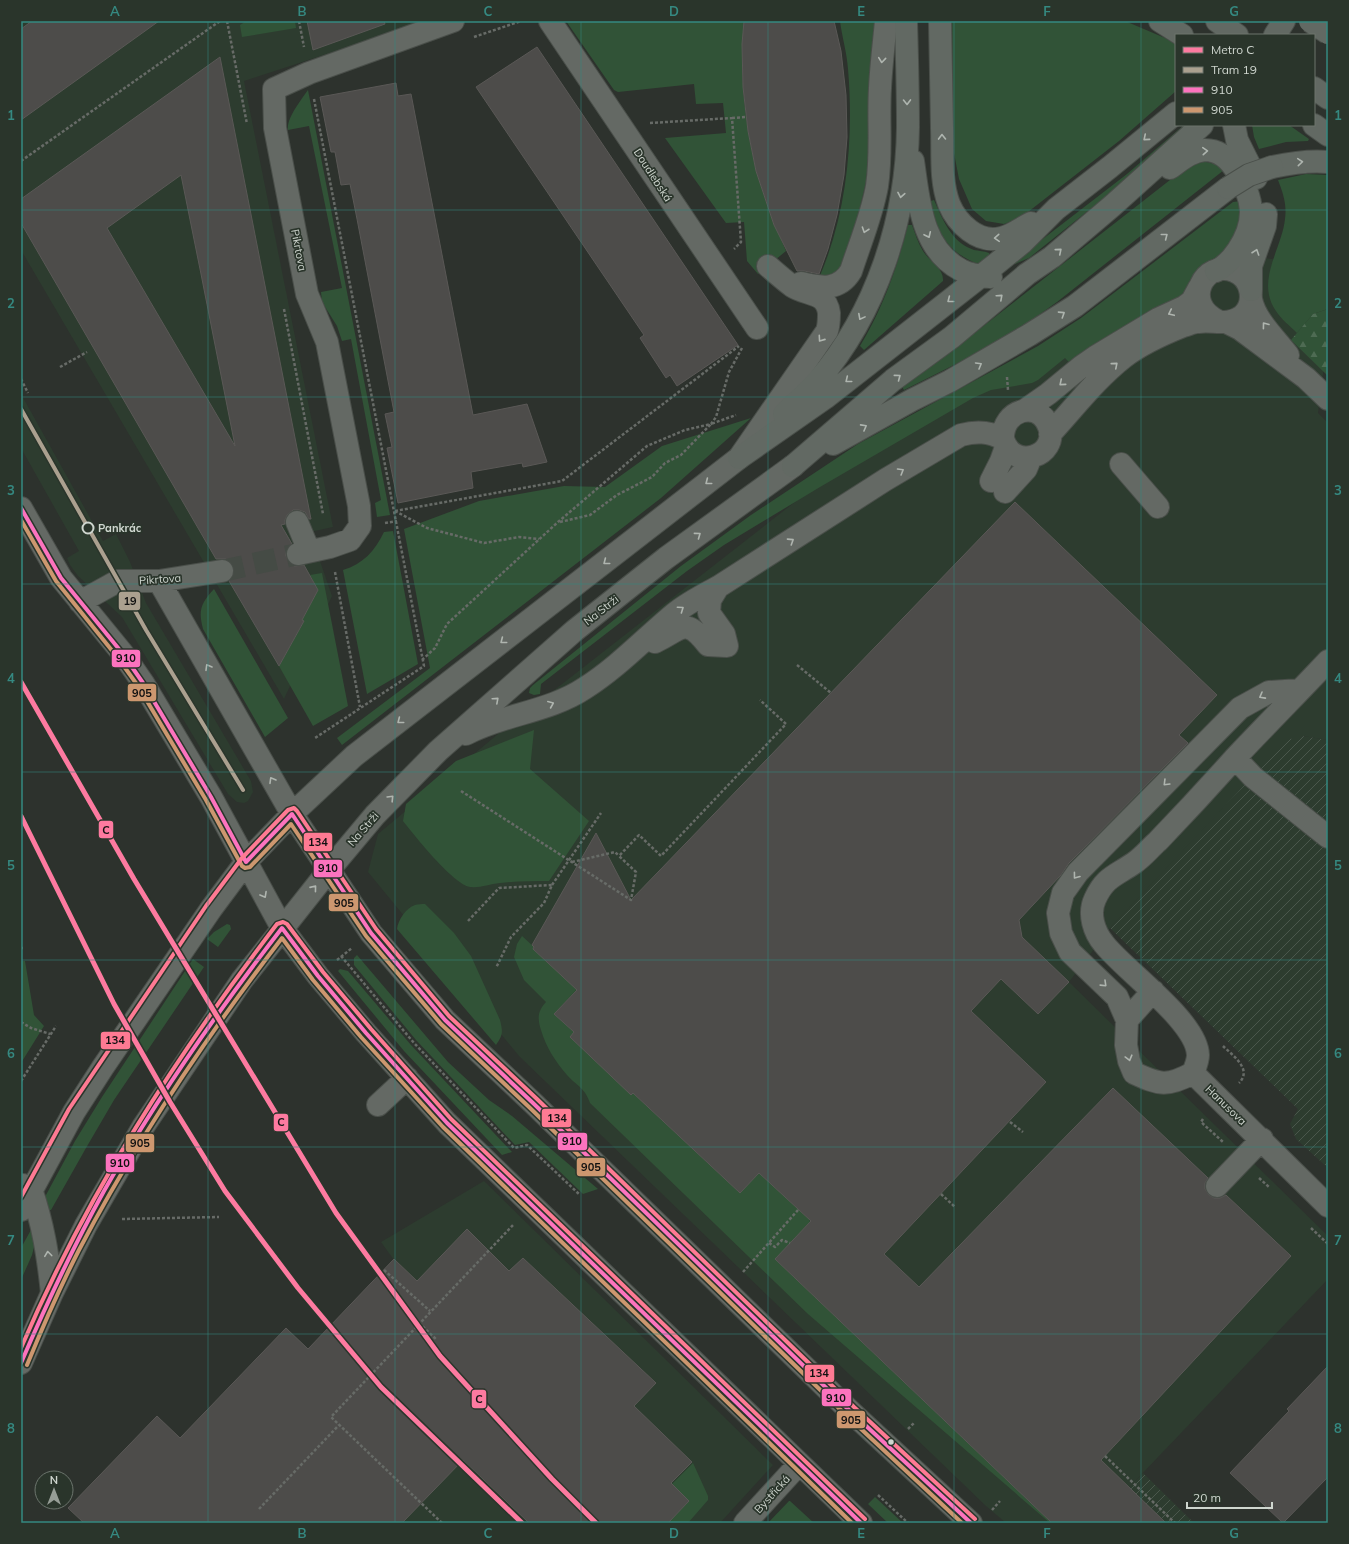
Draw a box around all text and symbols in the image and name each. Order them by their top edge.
text: A [110,3,120,19]
text: B [298,3,307,19]
text: C [484,3,493,19]
text: D [669,3,679,19]
text: E [857,3,865,19]
text: F [1043,3,1051,19]
text: G [1229,3,1239,19]
legend [1175,34,1315,126]
text: Metro C [1211,42,1255,57]
one-way arrow [878,57,887,63]
text: Tram 19 [1211,62,1257,77]
text: 910 [1211,82,1233,97]
one-way arrow [903,99,912,105]
text: 905 [1211,102,1233,117]
text: 1 [7,107,15,123]
text: 1 [1334,107,1342,123]
one-way arrow [1143,133,1151,140]
one-way arrow [938,134,946,140]
street label: Doudlebská [631,146,675,204]
one-way arrow [1202,147,1208,156]
one-way arrow [1297,157,1303,166]
one-way arrow [897,192,906,198]
one-way arrow [861,226,870,233]
street label: Pikrtova [288,228,310,272]
one-way arrow [923,230,931,238]
one-way arrow [993,233,1000,242]
one-way arrow [1161,234,1168,241]
one-way arrow [1054,248,1062,256]
one-way arrow [1251,249,1260,256]
one-way arrow [995,294,1003,302]
text: 2 [7,295,15,311]
one-way arrow [948,295,955,302]
text: 2 [1334,295,1342,311]
one-way arrow [1168,308,1176,316]
one-way arrow [1058,311,1065,319]
one-way arrow [858,313,865,321]
one-way arrow [1262,323,1269,330]
one-way arrow [819,335,826,342]
one-way arrow [974,362,982,369]
one-way arrow [1111,362,1118,369]
one-way arrow [845,375,853,382]
one-way arrow [893,375,900,382]
one-way arrow [1059,378,1067,385]
one-way arrow [860,424,867,431]
one-way arrow [897,468,904,476]
one-way arrow [706,477,713,484]
text: 3 [7,482,15,498]
text: 3 [1334,482,1342,498]
marker: Pankrác [81,521,95,535]
place label: Pankrác [98,521,142,535]
one-way arrow [693,533,700,540]
one-way arrow [787,538,794,545]
one-way arrow [603,557,610,564]
street label: Pikrtova [139,571,181,587]
line badge: 19 [118,591,141,611]
street label: Na Strži [581,592,621,628]
text: 19 [123,594,137,608]
one-way arrow [677,606,684,614]
one-way arrow [500,636,507,643]
line badge: 910 [111,649,141,668]
text: 910 [116,651,136,665]
one-way arrow [206,664,213,671]
text: 4 [7,670,15,686]
text: 4 [1334,670,1342,686]
line badge: 905 [127,683,157,702]
text: 905 [132,686,152,700]
one-way arrow [1259,691,1266,698]
one-way arrow [491,697,499,705]
one-way arrow [547,701,554,709]
one-way arrow [398,716,405,723]
one-way arrow [270,777,277,784]
one-way arrow [1164,778,1171,786]
one-way arrow [386,795,394,803]
street label: Na Strži [344,809,382,849]
line badge: C [98,820,114,839]
text: C [102,823,110,837]
line badge: 134 [303,832,333,852]
text: 134 [308,835,328,849]
text: 5 [7,857,15,873]
text: 5 [1334,857,1342,873]
line badge: 910 [313,859,343,878]
text: 910 [318,861,338,875]
one-way arrow [1074,871,1081,878]
one-way arrow [309,886,316,893]
one-way arrow [259,891,267,898]
line badge: 905 [328,893,359,912]
text: 905 [334,896,354,910]
one-way arrow [1099,979,1107,987]
line badge: 134 [100,1031,131,1050]
text: 134 [105,1033,125,1047]
text: 6 [7,1045,15,1061]
text: 6 [1334,1045,1342,1061]
one-way arrow [1124,1055,1133,1062]
street label: Hanusova [1203,1082,1249,1128]
line badge: 134 [541,1108,572,1128]
text: 134 [547,1111,567,1125]
line badge: C [273,1113,289,1132]
text: C [277,1115,285,1129]
line badge: 910 [557,1132,588,1151]
line badge: 905 [125,1133,155,1153]
text: 910 [562,1134,582,1148]
text: 905 [130,1136,150,1150]
line badge: 910 [105,1153,135,1173]
text: 910 [110,1156,130,1170]
line badge: 905 [576,1157,606,1177]
text: 905 [581,1160,601,1174]
text: 7 [7,1232,15,1248]
text: 7 [1334,1232,1342,1248]
one-way arrow [43,1251,52,1257]
line badge: 134 [804,1364,835,1383]
text: 134 [809,1366,829,1380]
line badge: 910 [821,1388,852,1407]
line badge: C [471,1389,487,1409]
text: 910 [826,1391,846,1405]
text: C [475,1392,483,1406]
line badge: 905 [836,1410,866,1429]
text: 905 [841,1413,861,1427]
text: 8 [7,1420,15,1436]
text: 8 [1334,1420,1342,1436]
unlabelled marker [886,1437,896,1447]
north arrow [34,1470,74,1510]
street label: Bystřická [751,1472,793,1516]
text: N [50,1473,58,1487]
scale bar [1187,1484,1272,1510]
text: 20 m [1193,1490,1221,1505]
text: A [110,1525,120,1541]
text: B [298,1525,307,1541]
text: C [484,1525,493,1541]
text: D [669,1525,679,1541]
text: E [857,1525,865,1541]
text: F [1043,1525,1051,1541]
text: G [1229,1525,1239,1541]

